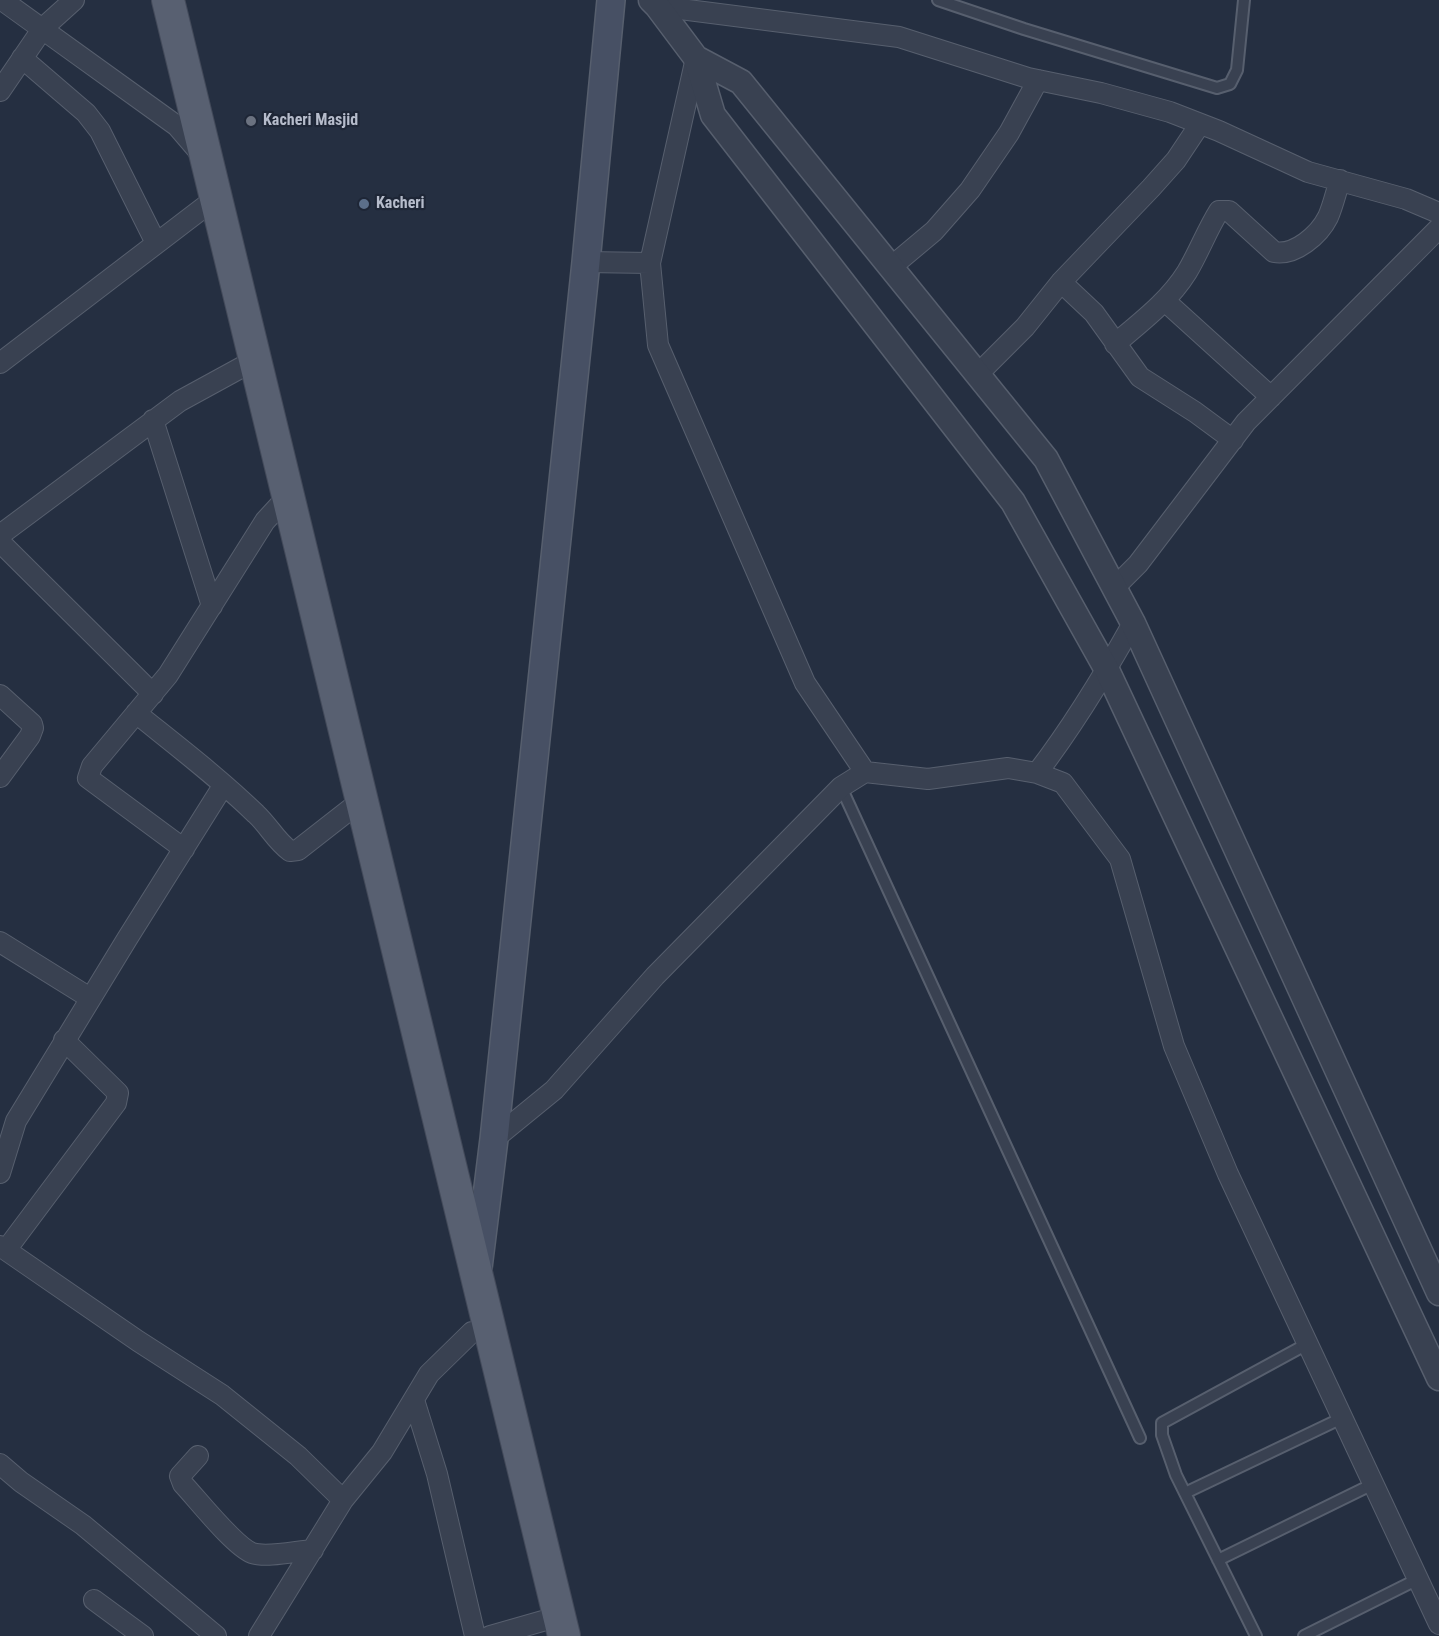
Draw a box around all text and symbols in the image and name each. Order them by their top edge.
place label: Kacheri Masjid [263,111,358,131]
marker: Kacheri Masjid [244,114,258,128]
place label: Kacheri [376,194,425,214]
marker: Kacheri [357,197,371,211]

